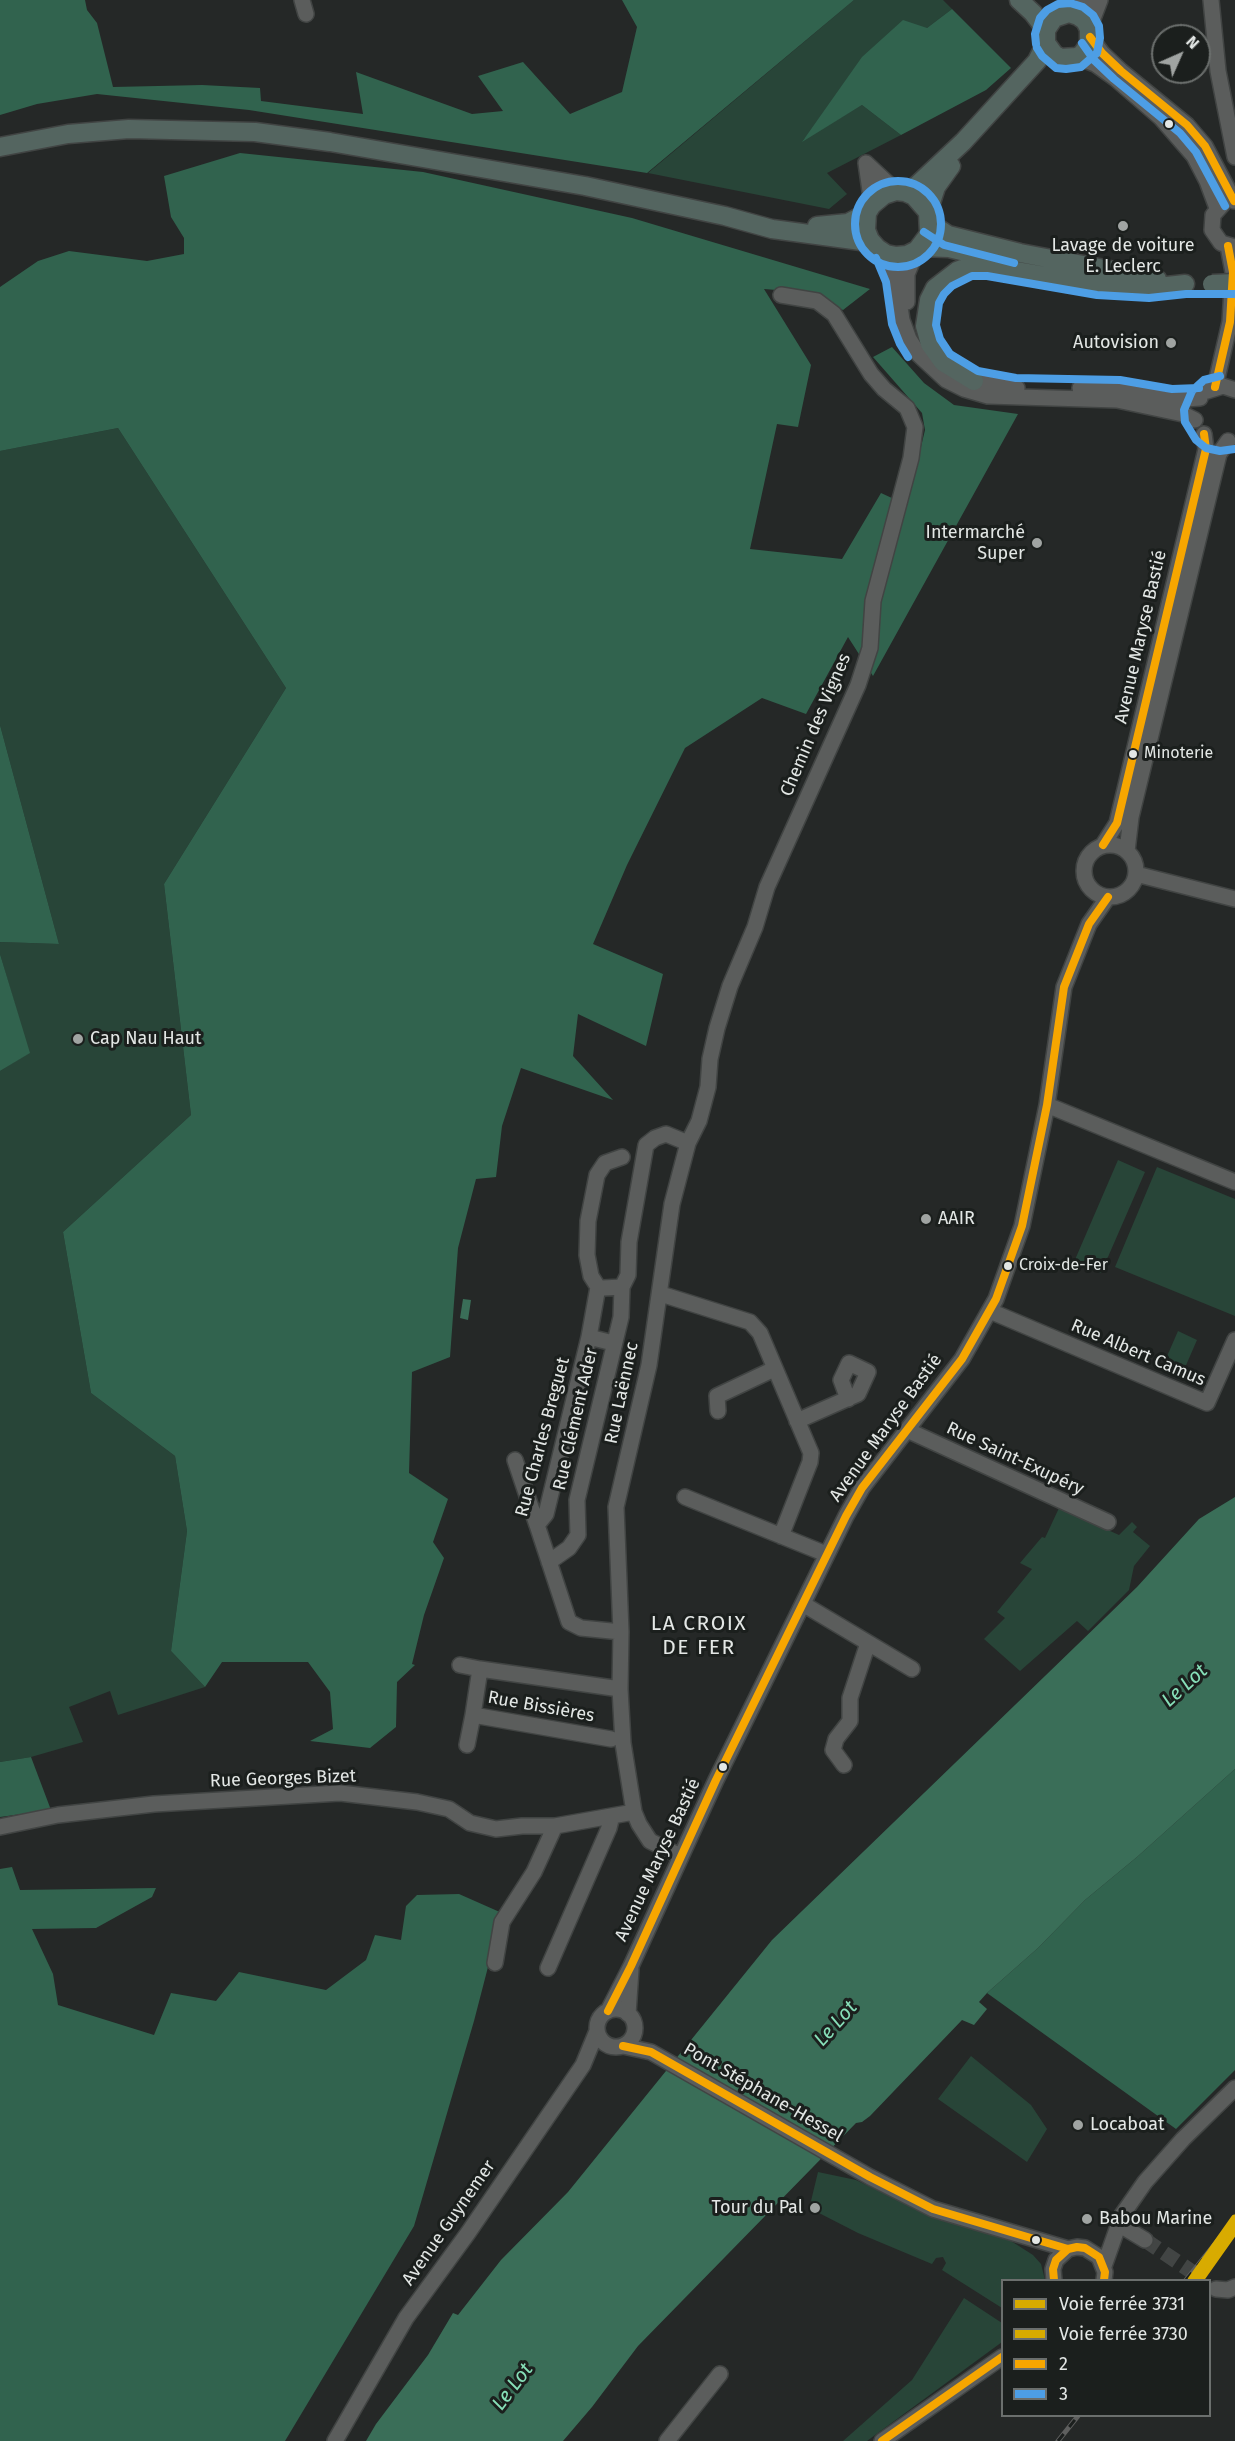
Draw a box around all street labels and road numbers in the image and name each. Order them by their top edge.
street label: Avenue Maryse Bastié [1111,548,1171,726]
street label: Chemin des Vignes [776,650,856,800]
street label: Rue Albert Camus [1067,1315,1209,1391]
street label: Rue Laënnec [601,1340,643,1446]
street label: Rue Clément Ader [549,1346,603,1492]
street label: Avenue Maryse Bastié [825,1350,947,1506]
street label: Rue Charles Breguet [511,1355,575,1519]
street label: Rue Saint-Exupéry [943,1418,1087,1500]
street label: Rue Bissières [486,1687,596,1727]
street label: Rue Georges Bizet [209,1766,357,1792]
street label: Avenue Maryse Bastié [611,1775,705,1945]
street label: Pont Stéphane-Hessel [679,2039,847,2147]
street label: Avenue Guynemer [398,2156,500,2290]

